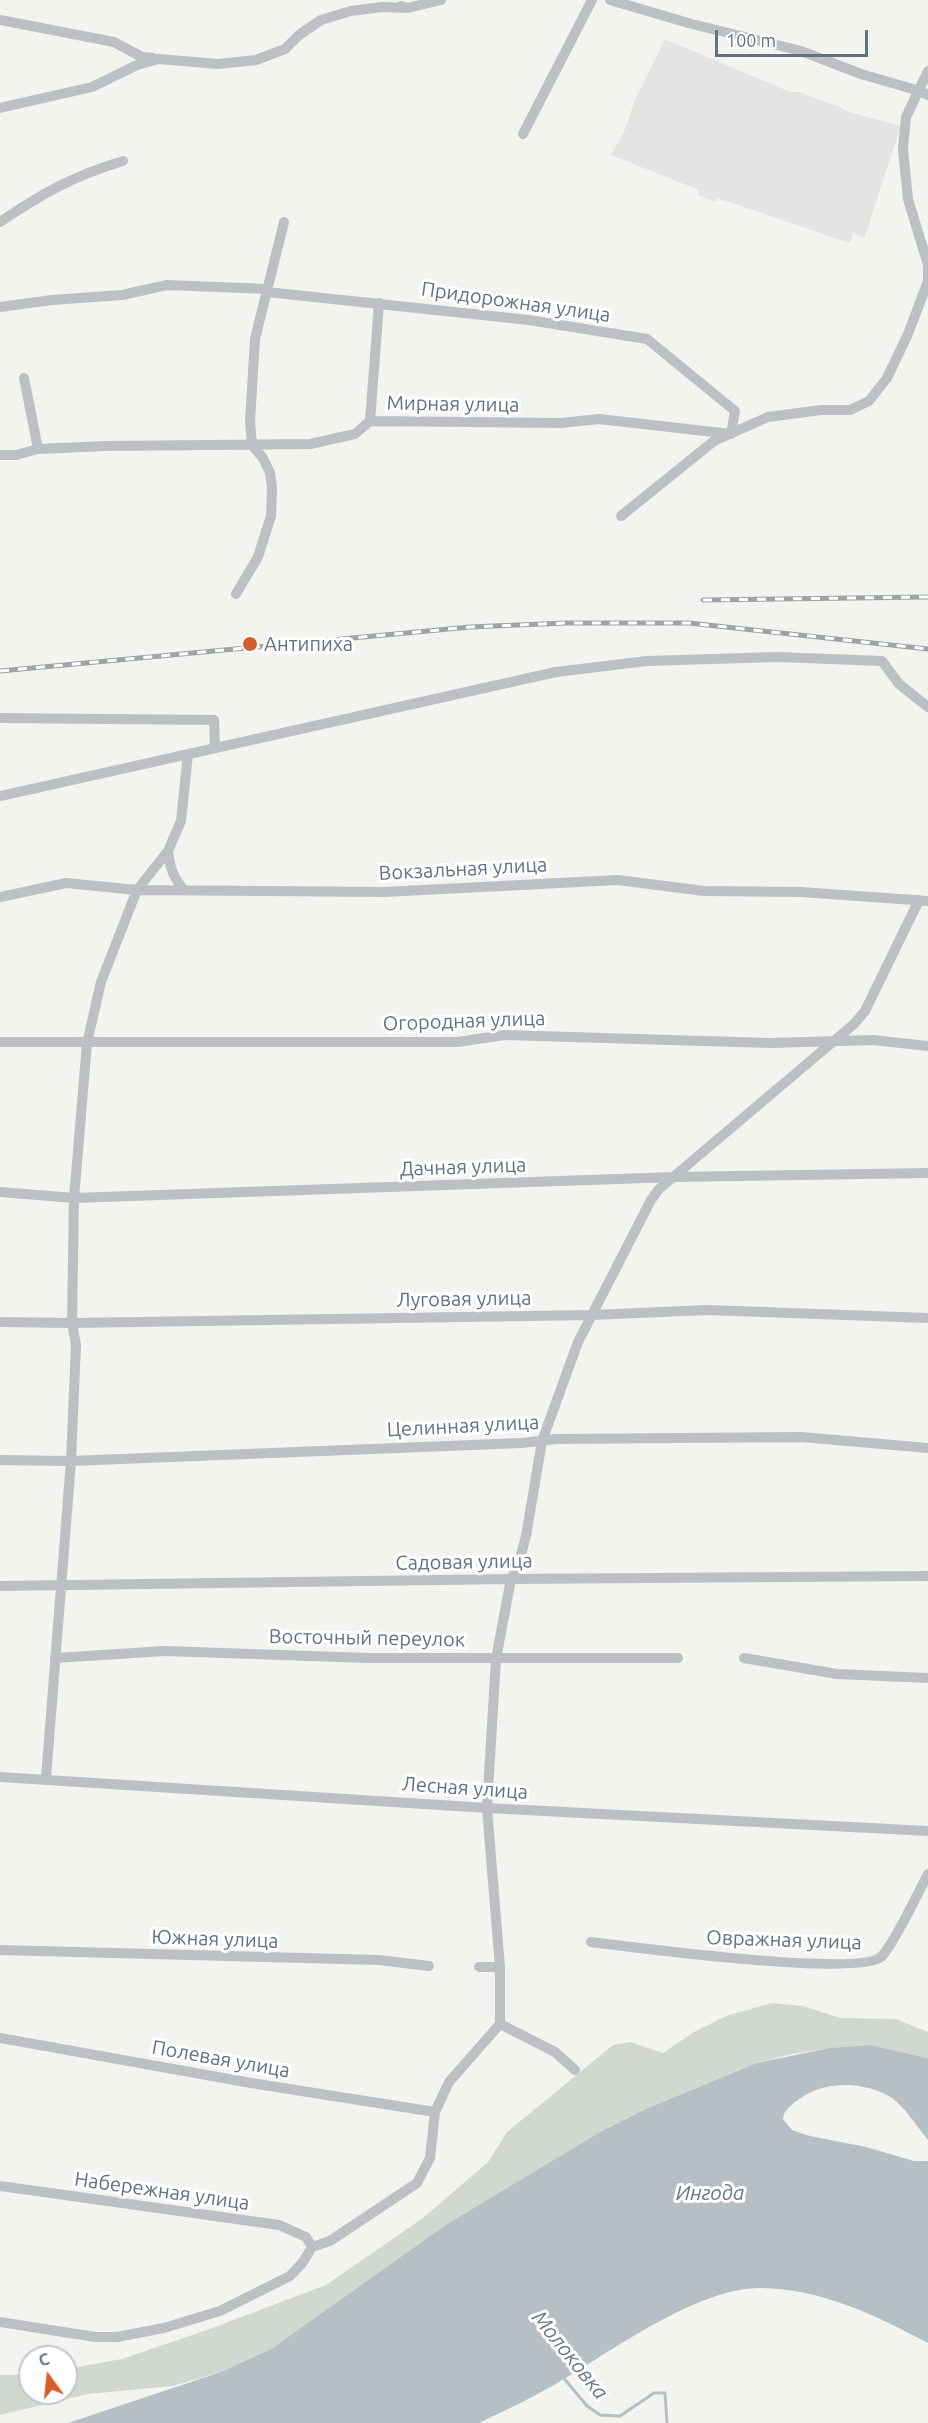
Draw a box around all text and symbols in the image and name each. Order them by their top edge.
scale bar [718,18,871,56]
text: 100 m [726,30,776,50]
street label: Придорожная улица [420,277,612,327]
street label: Мирная улица [386,391,520,417]
place label: Антипиха [264,632,353,656]
marker: Антипиха [241,635,259,653]
street label: Вокзальная улица [378,853,548,885]
street label: Огородная улица [382,1006,546,1036]
street label: Дачная улица [399,1153,527,1181]
street label: Луговая улица [396,1286,532,1312]
street label: Целинная улица [386,1410,540,1442]
street label: Садовая улица [395,1549,533,1575]
street label: Восточный переулок [269,1624,465,1652]
street label: Лесная улица [401,1772,529,1804]
street label: Южная улица [151,1925,279,1953]
street label: Овражная улица [706,1925,862,1955]
street label: Полевая улица [150,2035,292,2083]
street label: Набережная улица [73,2167,251,2215]
water label: Ингода [676,2180,744,2206]
water label: Молоковка [527,2306,613,2404]
north arrow [18,2345,78,2405]
text: С [37,2350,51,2370]

